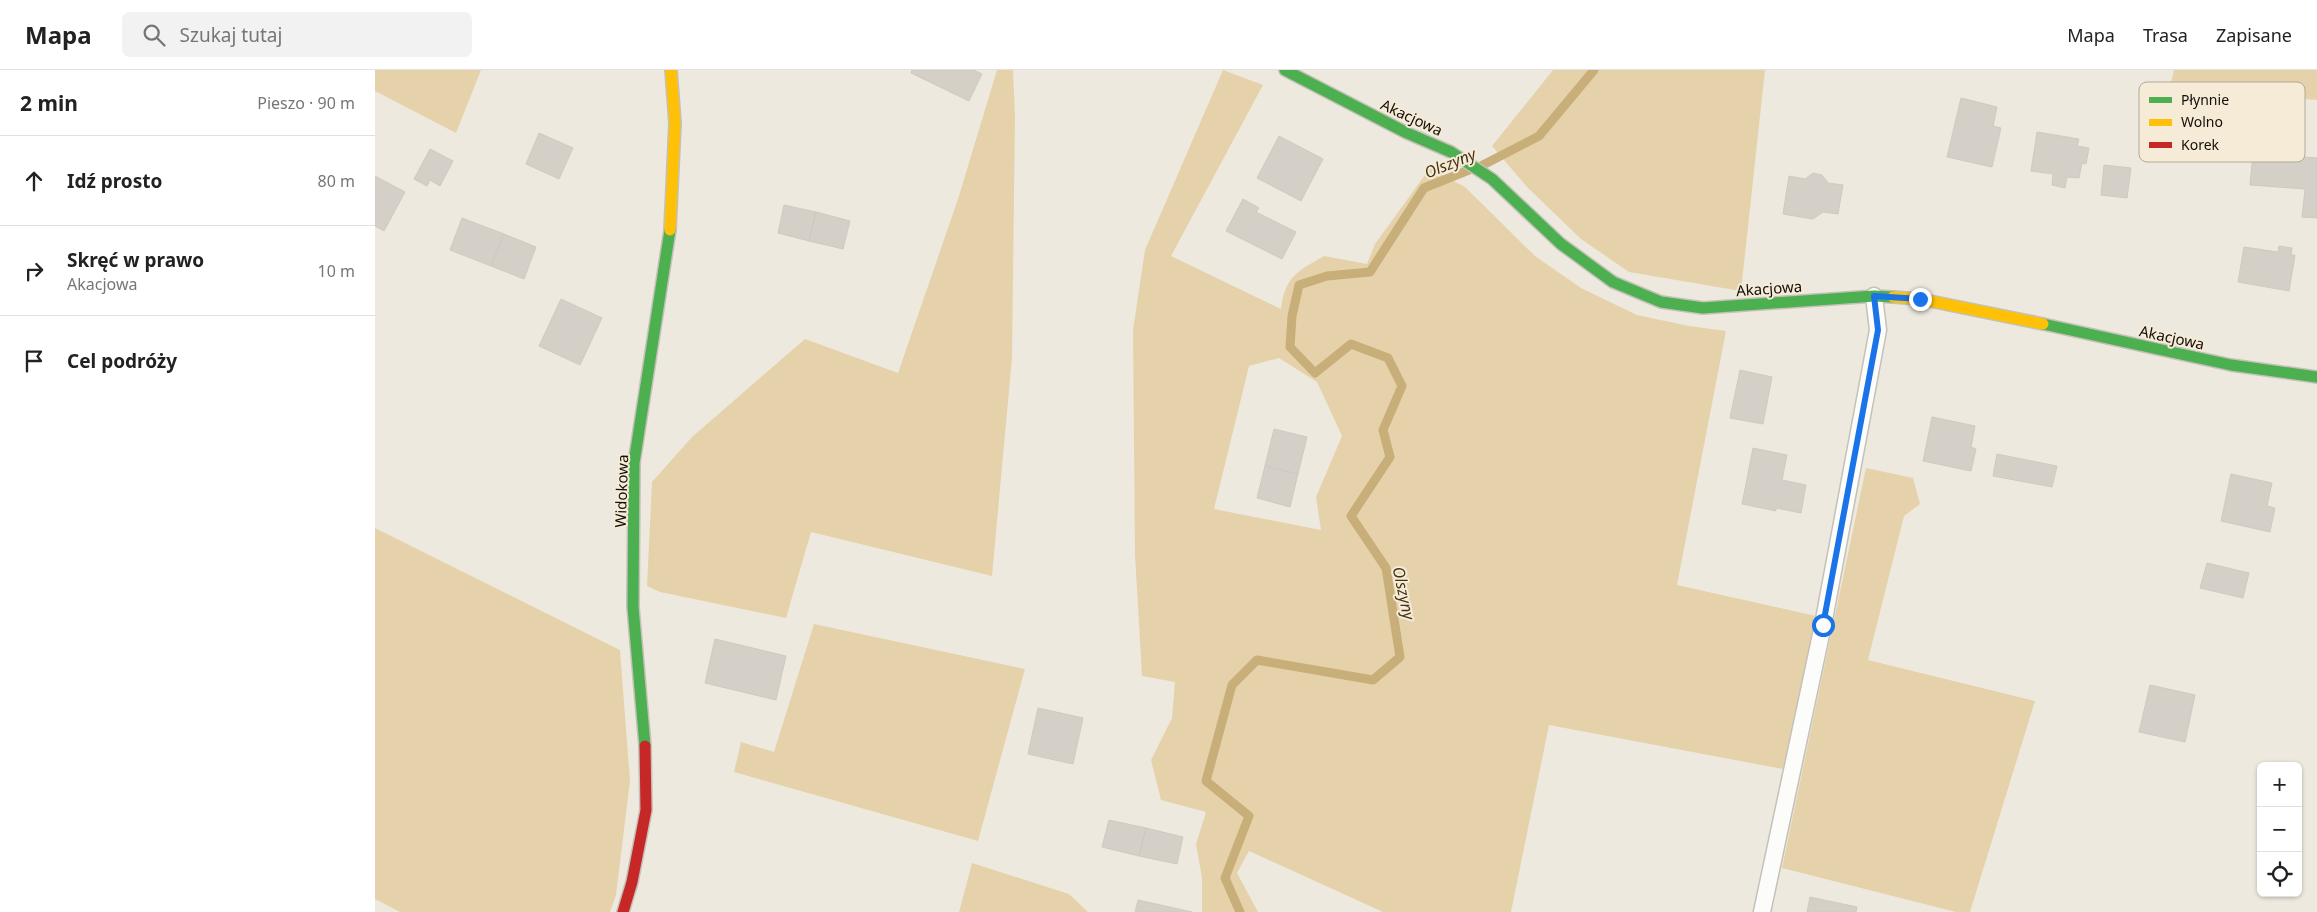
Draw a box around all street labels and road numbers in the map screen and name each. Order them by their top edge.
street label: Akacjowa [1378,94,1446,140]
street label: Akacjowa [1735,276,1803,300]
street label: Akacjowa [2138,320,2206,354]
street label: Widokowa [610,454,632,528]

